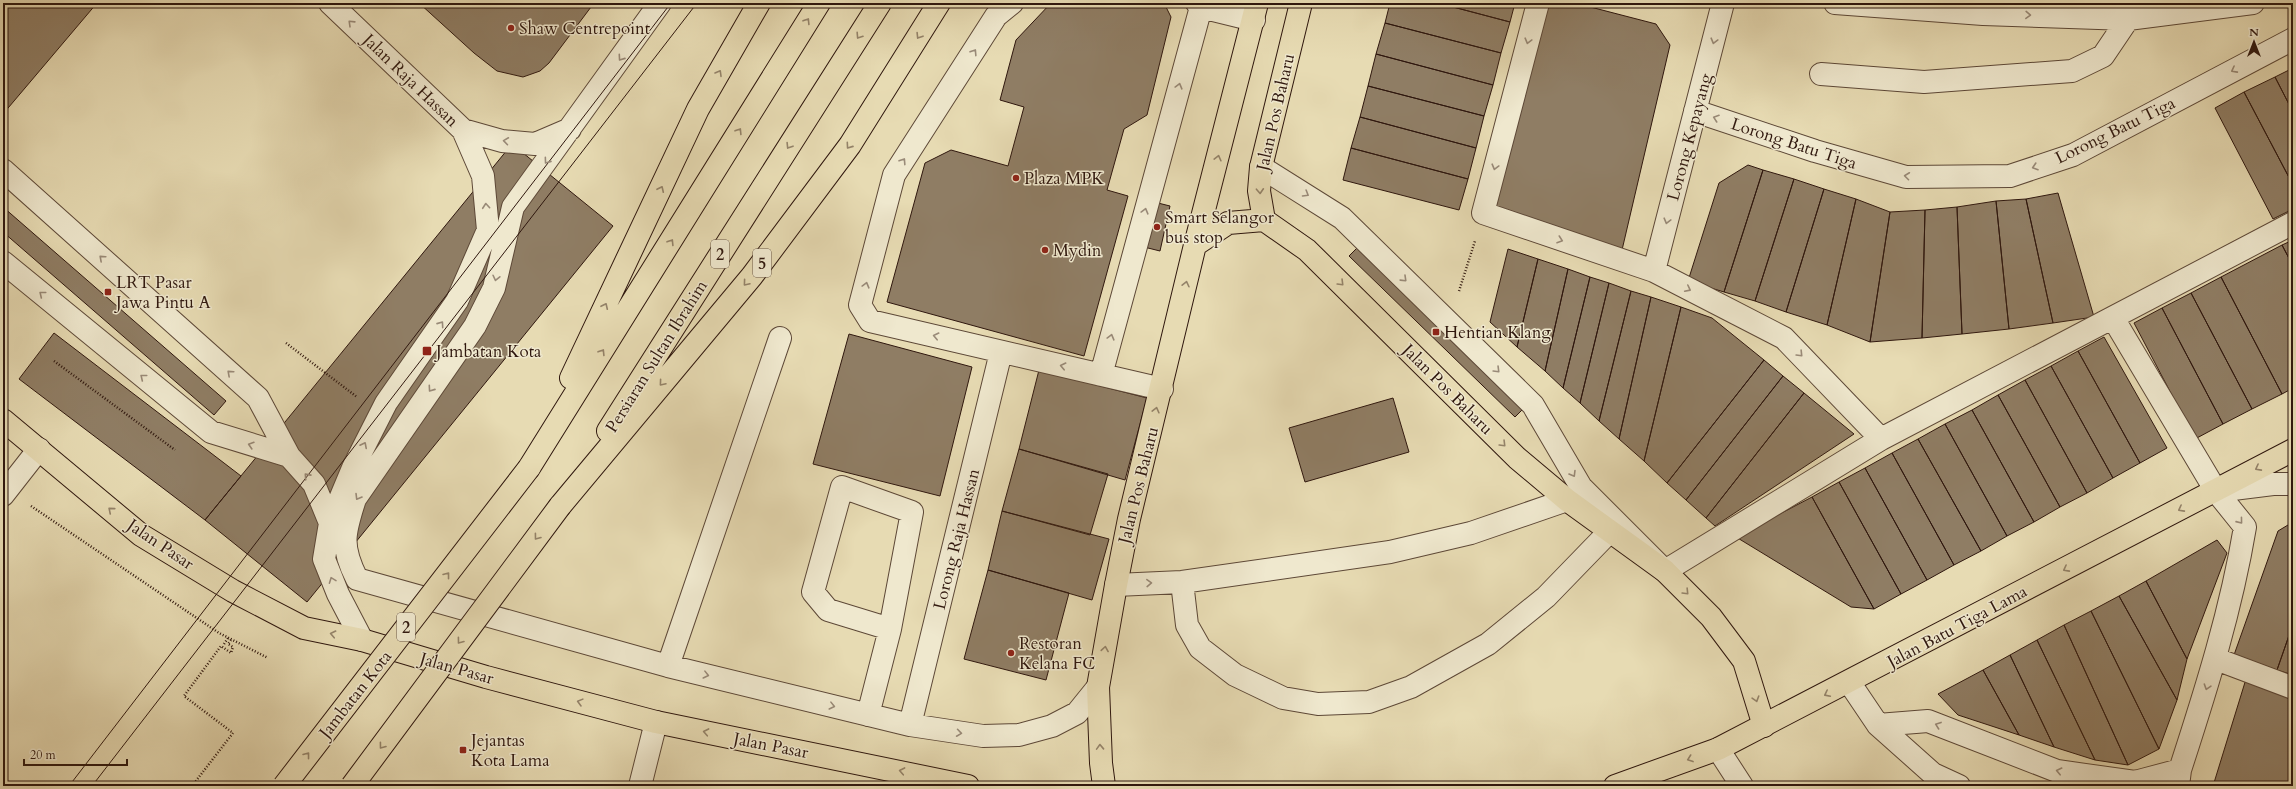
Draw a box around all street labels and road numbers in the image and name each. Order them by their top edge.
street label: Jalan Raja Hassan [356,27,464,132]
street label: Jalan Pos Baharu [1250,51,1300,176]
street label: Lorong Kepayang [1661,70,1718,203]
street label: Lorong Batu Tiga [2051,91,2180,169]
street label: Lorong Batu Tiga [1728,112,1860,175]
road number: 2 [711,240,729,268]
road number: 5 [753,249,771,277]
street label: Persiaran Sultan Ibrahim [600,275,713,437]
street label: Jalan Pos Baharu [1395,337,1498,440]
street label: Jalan Pos Baharu [1112,424,1164,549]
street label: Lorong Raja Hassan [928,466,985,612]
street label: Jalan Pasar [120,512,199,576]
street label: Jalan Batu Tiga Lama [1881,580,2032,674]
road number: 2 [397,613,415,641]
street label: Jambatan Kota [312,645,397,745]
street label: Jalan Pasar [414,646,497,690]
street label: Jalan Pasar [729,726,811,764]

